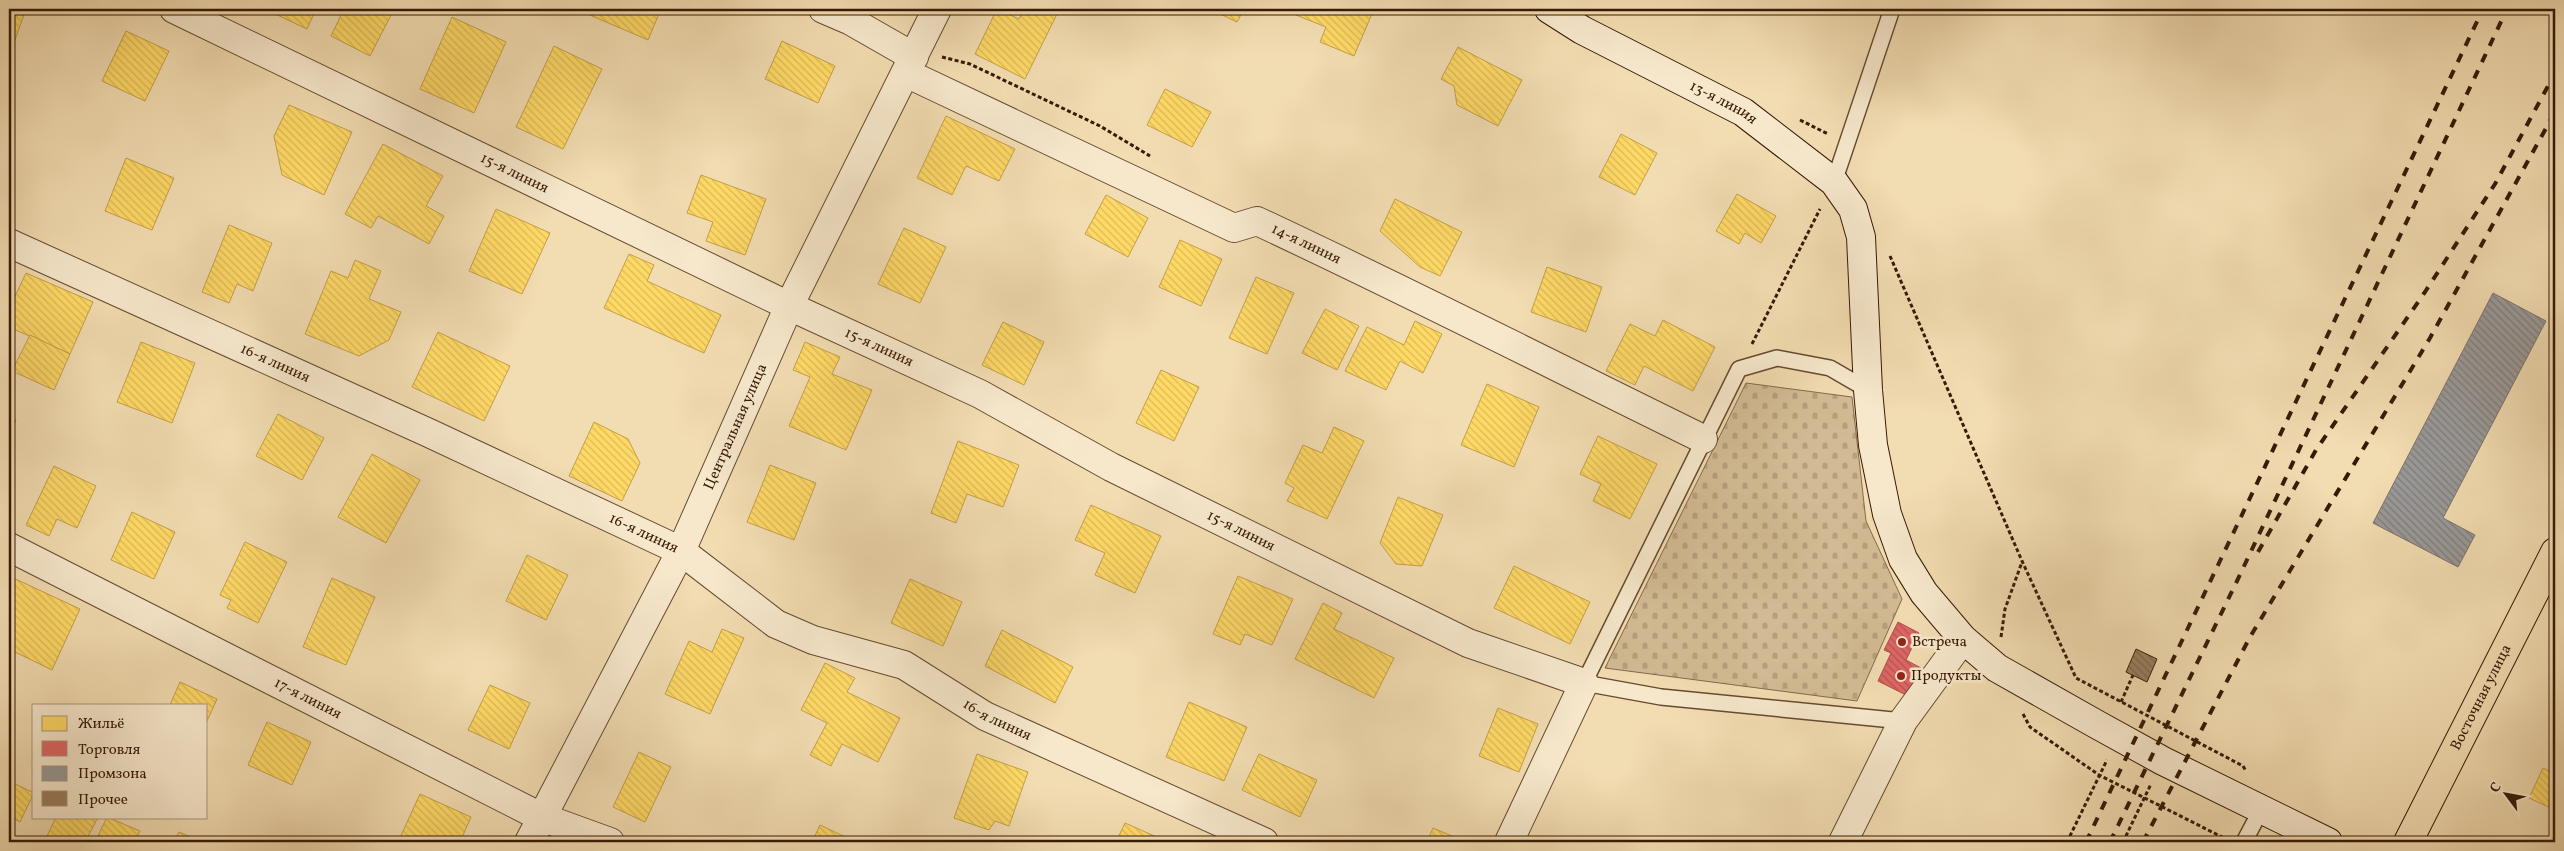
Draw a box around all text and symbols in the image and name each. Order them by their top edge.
street label: 13-я линия [1686,76,1762,130]
street label: 15-я линия [477,148,552,199]
street label: 14-я линия [1268,219,1344,270]
street label: 15-я линия [841,322,917,372]
street label: 16-я линия [237,338,313,388]
street label: Центральная улица [699,360,773,493]
street label: 15-я линия [1203,505,1279,557]
street label: 16-я линия [605,508,682,559]
place label: Встреча [1912,632,1967,653]
marker: Встреча [1896,636,1908,648]
street label: Восточная улица [2446,641,2517,754]
place label: Продукты [1911,666,1982,687]
marker: Продукты [1895,670,1907,682]
street label: 17-я линия [270,673,345,725]
street label: 16-я линия [959,694,1035,746]
legend [32,704,208,818]
text: Жильё [78,714,124,735]
text: Торговля [78,740,140,761]
text: Промзона [78,764,147,785]
north arrow [2482,768,2532,818]
text: С [2486,779,2507,797]
text: Прочее [78,790,128,811]

